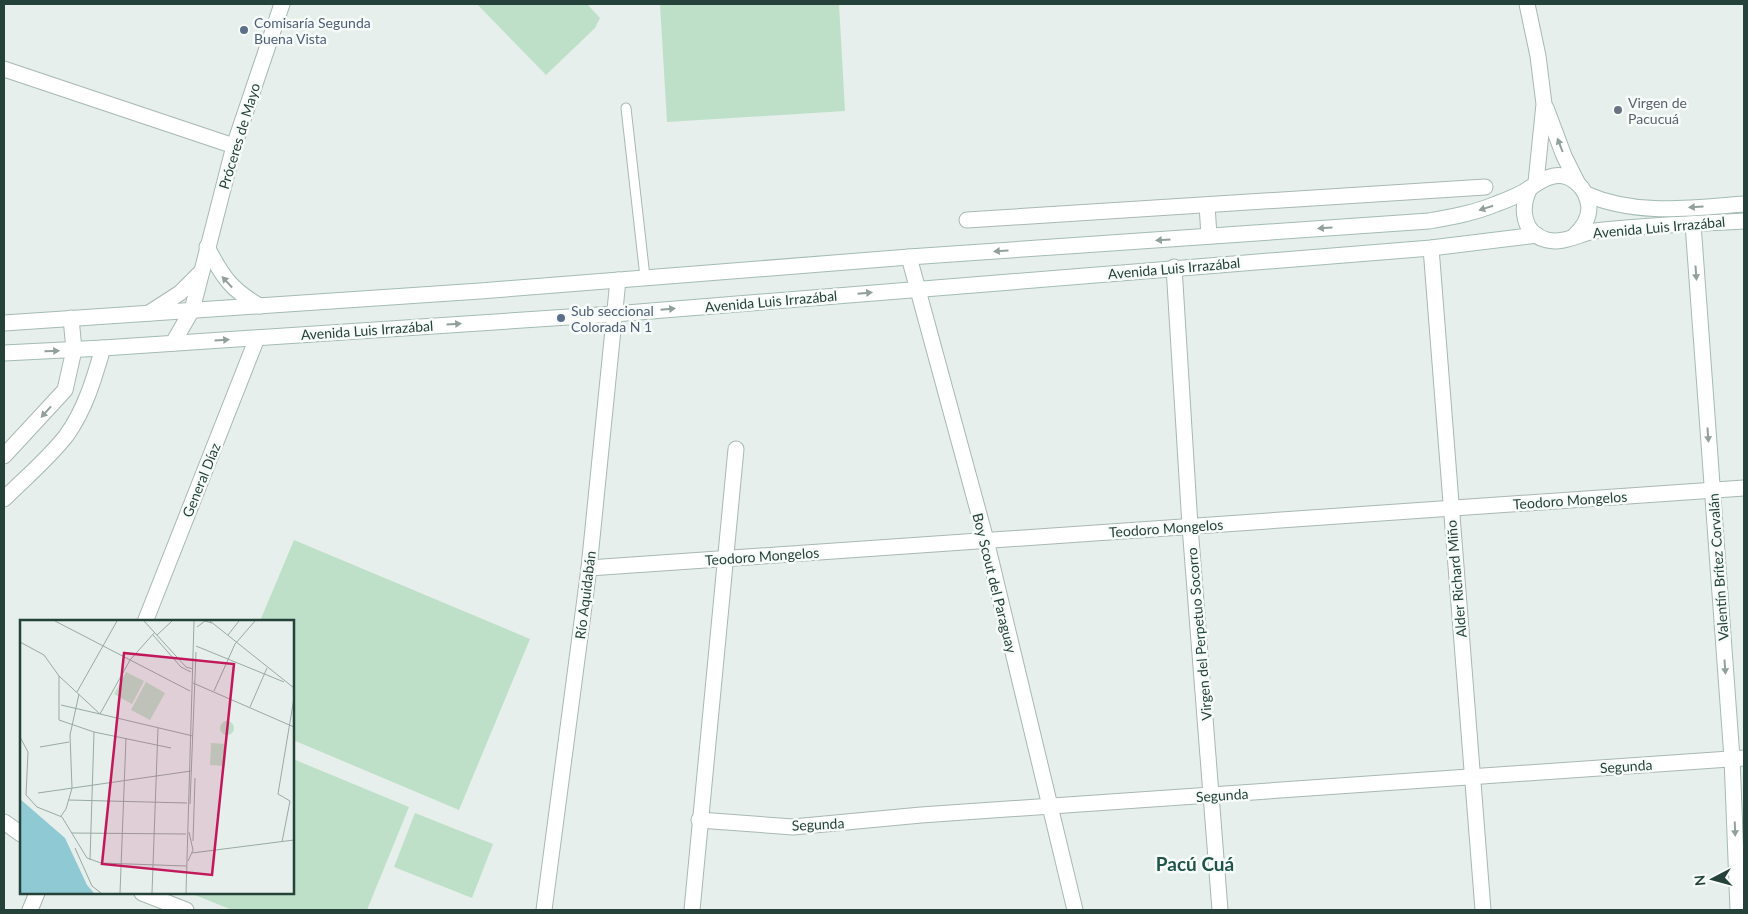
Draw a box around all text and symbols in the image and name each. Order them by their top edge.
place label: Comisaría Segunda Buena Vista [254,14,371,47]
marker: Comisaría Segunda Buena Vista [238,24,250,36]
street label: Próceres de Mayo [215,81,263,191]
place label: Virgen de Pacucuá [1628,94,1687,127]
marker: Virgen de Pacucuá [1612,104,1624,116]
one-way arrow [1556,137,1563,152]
one-way arrow [1687,203,1703,211]
one-way arrow [1478,204,1493,212]
street label: Avenida Luis Irrazábal [1592,213,1726,241]
one-way arrow [1317,225,1333,233]
one-way arrow [1155,236,1171,244]
one-way arrow [993,247,1009,255]
street label: Avenida Luis Irrazábal [1107,254,1241,282]
one-way arrow [1693,265,1701,281]
one-way arrow [221,276,233,288]
street label: Avenida Luis Irrazábal [704,287,838,315]
one-way arrow [857,289,873,297]
place label: Sub seccional Colorada N 1 [571,302,654,335]
one-way arrow [660,305,676,313]
marker: Sub seccional Colorada N 1 [555,312,567,324]
street label: Avenida Luis Irrazábal [300,317,434,343]
one-way arrow [446,320,462,328]
one-way arrow [214,336,230,344]
one-way arrow [45,346,61,354]
one-way arrow [41,405,52,418]
one-way arrow [1704,427,1712,443]
street label: General Díaz [178,440,224,520]
street label: Teodoro Mongelos [1512,488,1628,512]
street label: Valentín Brítez Corvalán [1704,493,1732,641]
street label: Boy Scout del Paraguay [969,511,1021,656]
street label: Teodoro Mongelos [1108,516,1224,540]
street label: Alder Richard Miño [1442,519,1470,639]
street label: Teodoro Mongelos [704,544,820,568]
street label: Virgen del Perpetuo Socorro [1183,547,1215,721]
street label: Río Aquidabán [571,550,599,640]
inset map [20,620,294,894]
one-way arrow [1722,659,1730,675]
street label: Segunda [1599,756,1653,776]
street label: Segunda [1195,785,1249,805]
street label: Segunda [791,814,845,834]
one-way arrow [1731,821,1739,837]
district label: Pacú Cuá [1156,852,1234,875]
north arrow [1688,854,1738,904]
text: N [1691,874,1709,887]

